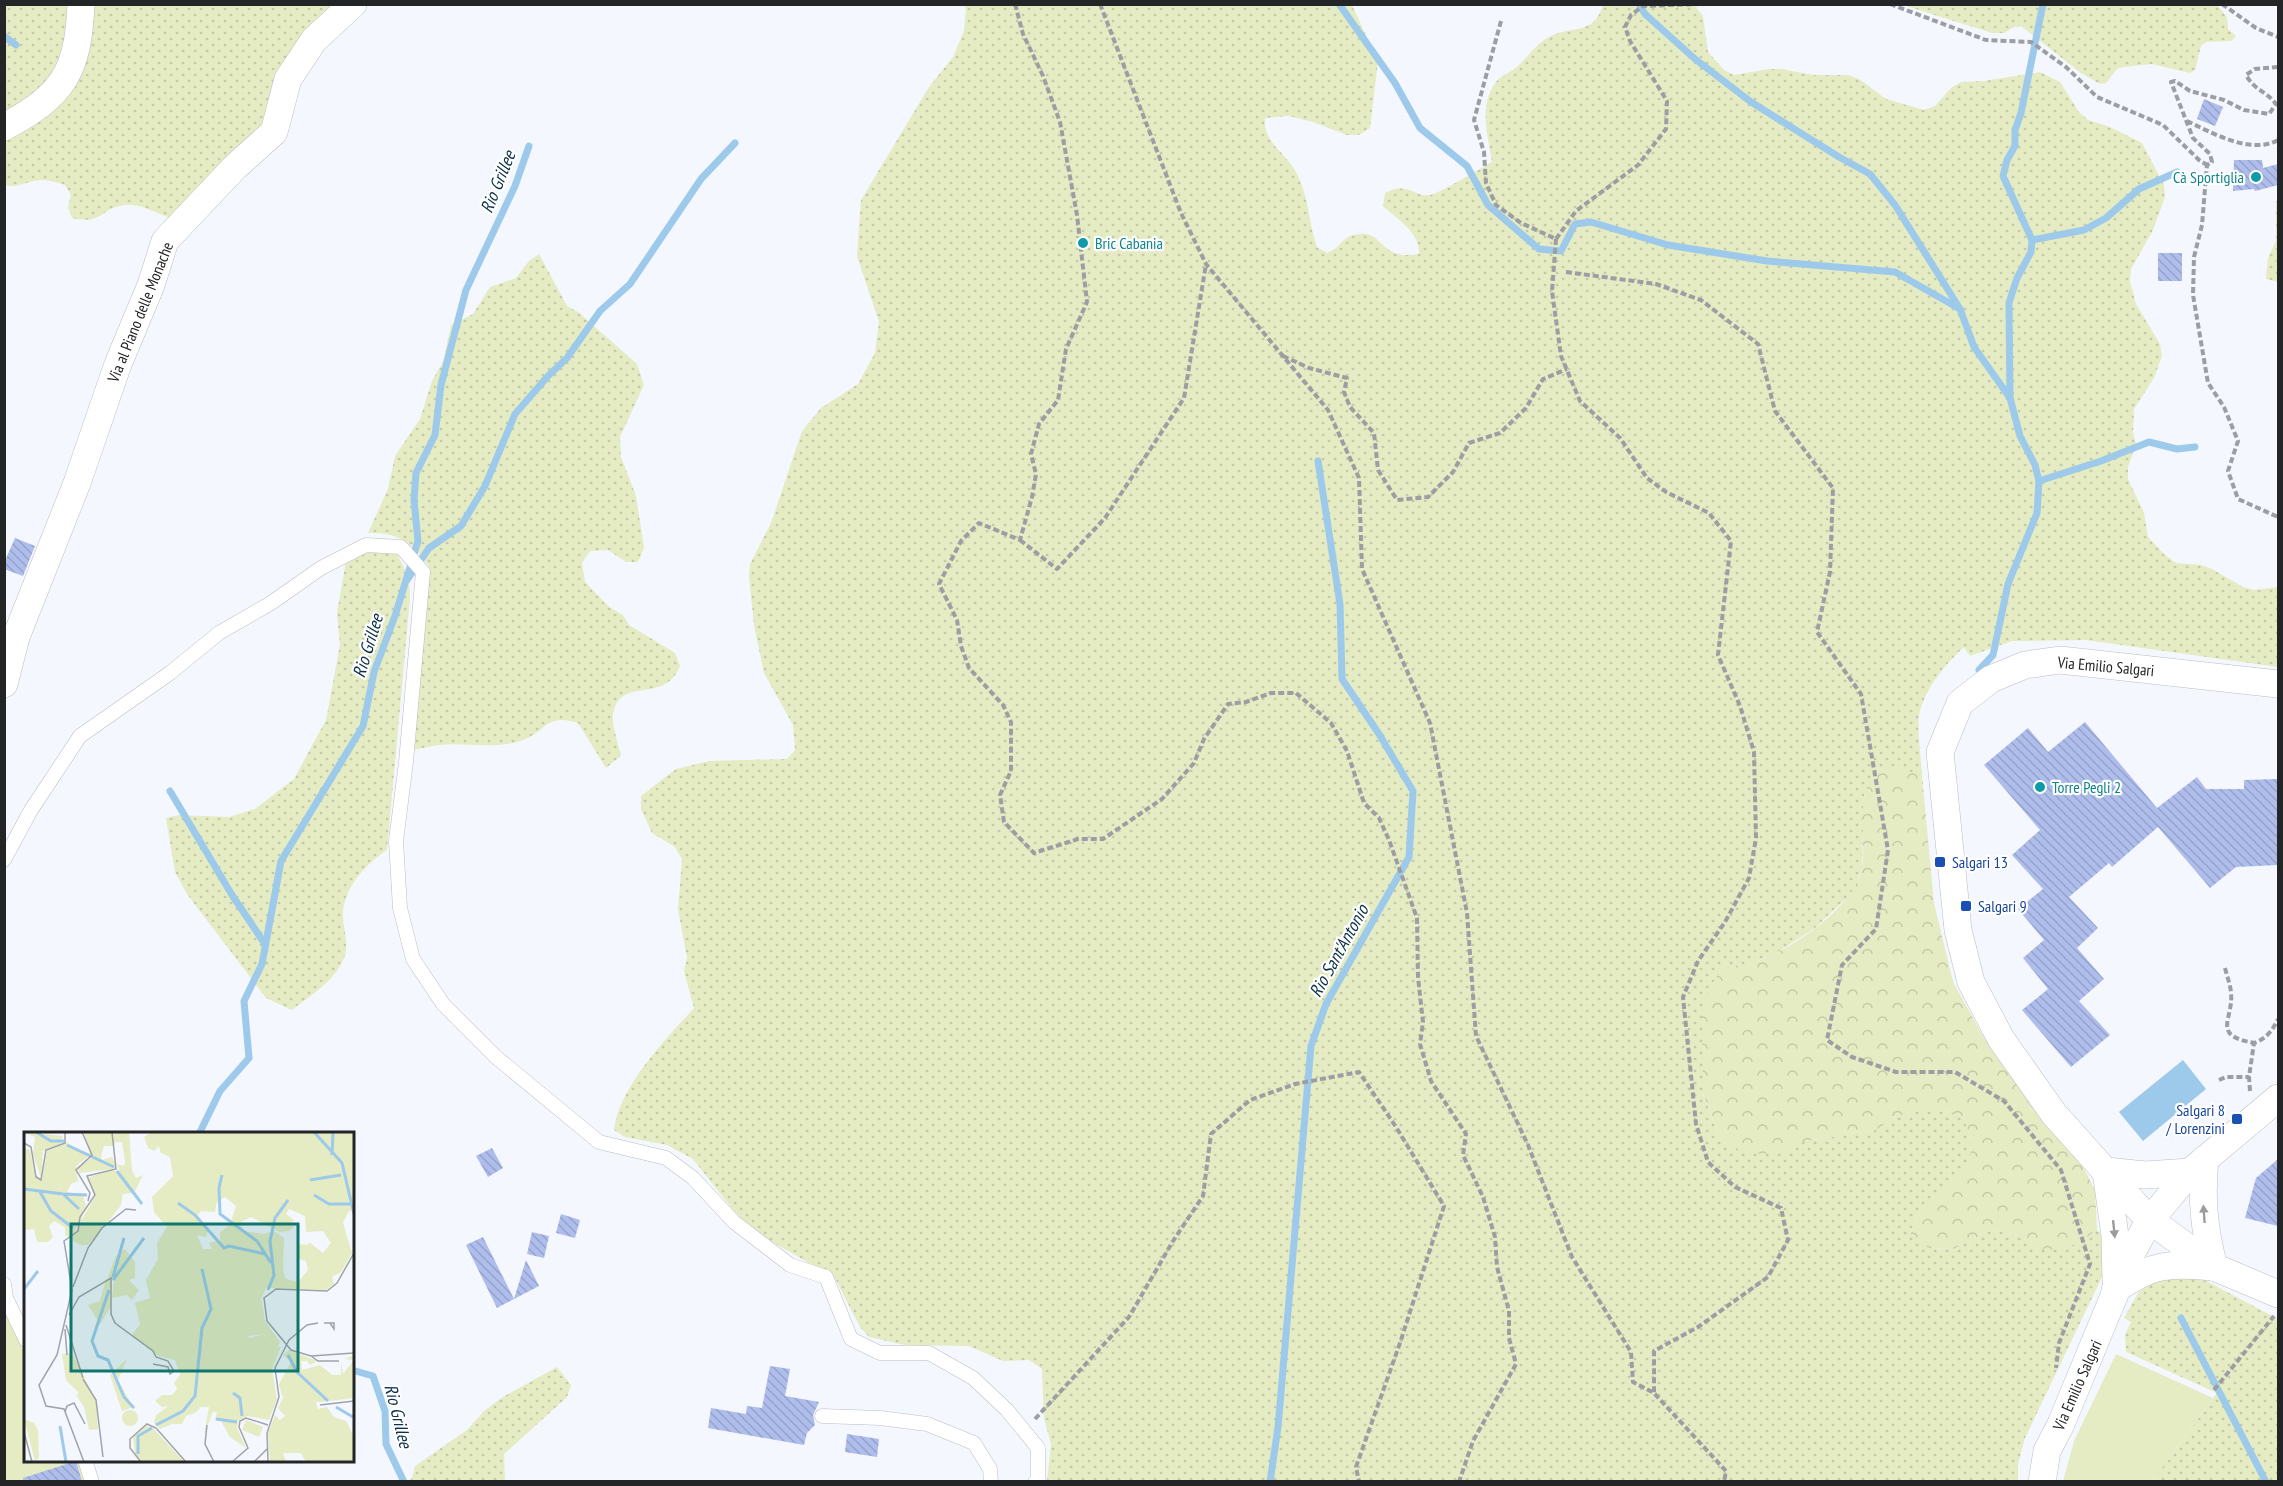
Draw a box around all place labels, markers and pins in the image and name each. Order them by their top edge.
place label: Cà Sportiglia [2173,167,2244,187]
marker: Cà Sportiglia [2249,170,2263,184]
place label: Bric Cabania [1095,233,1163,253]
marker: Bric Cabania [1076,236,1090,250]
place label: Torre Pegli 2 [2052,777,2121,797]
marker: Torre Pegli 2 [2033,780,2047,794]
place label: Salgari 13 [1952,852,2008,872]
marker: Salgari 13 [1933,855,1947,869]
place label: Salgari 9 [1978,896,2027,916]
marker: Salgari 9 [1959,899,1973,913]
place label: Salgari 8 / Lorenzini [2165,1100,2225,1138]
marker: Salgari 8 / Lorenzini [2230,1112,2244,1126]

